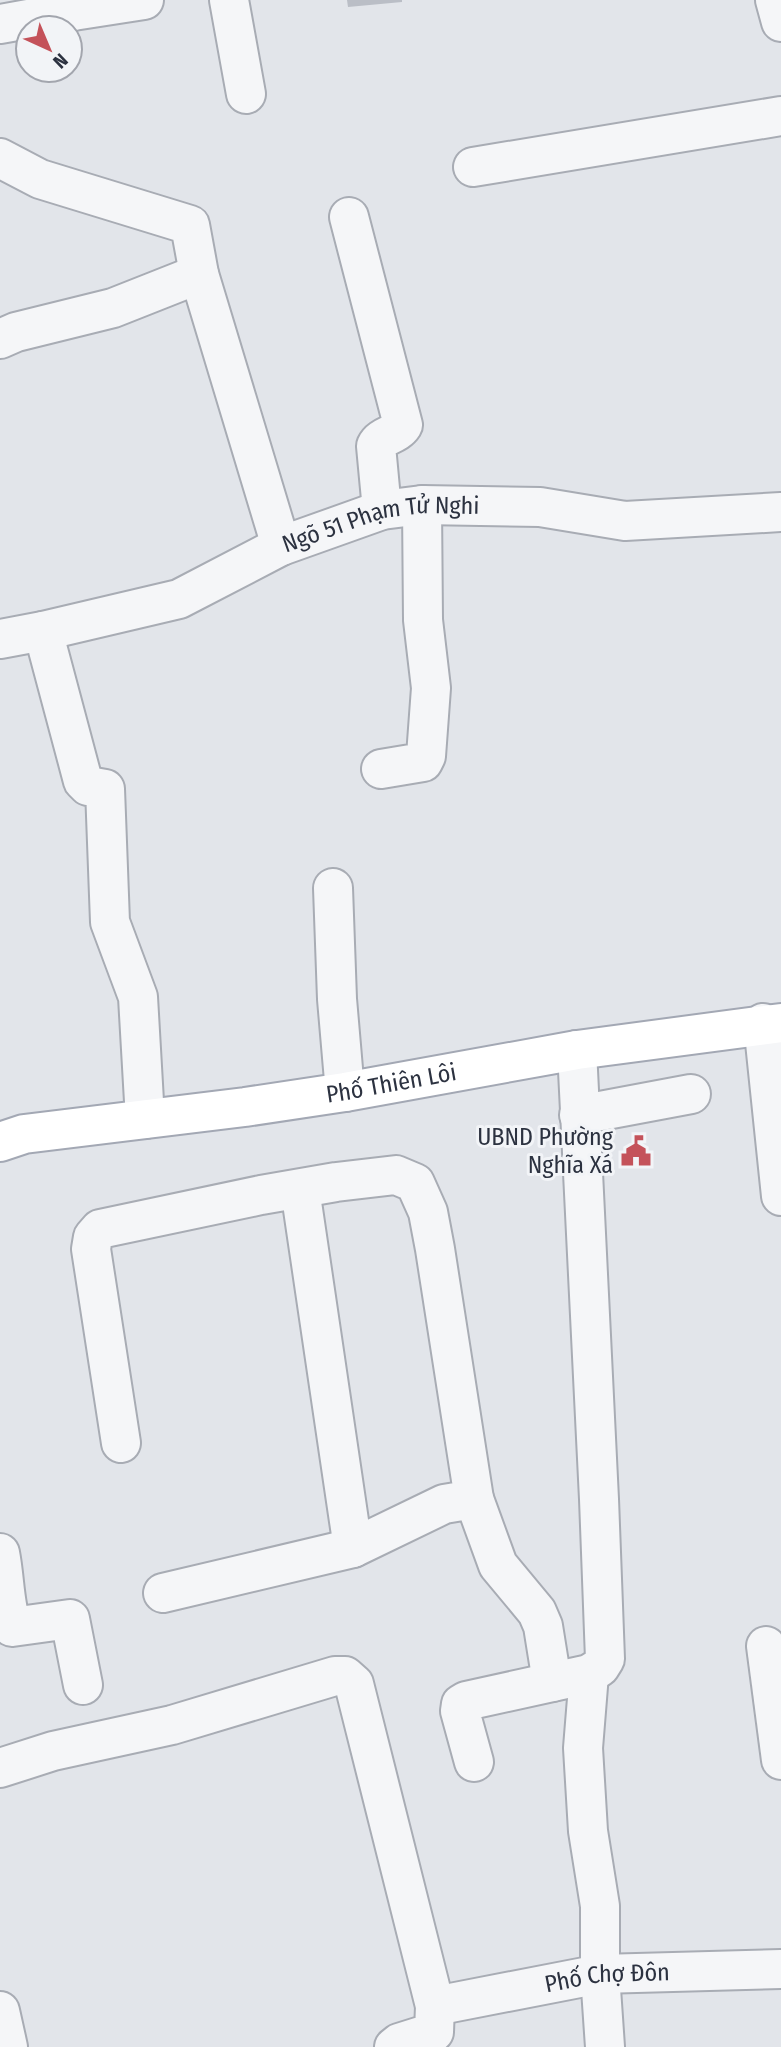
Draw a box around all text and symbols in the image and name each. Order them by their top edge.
north arrow [14,14,84,84]
text: N [48,49,73,73]
street label: Ngõ 51 Phạm Tử Nghi [278,491,480,558]
street label: Phố Thiên Lôi [324,1058,459,1109]
place label: UBND Phường Nghĩa Xá [477,1123,614,1179]
public building icon: UBND Phường Nghĩa Xá [619,1134,653,1168]
street label: Phố Chợ Đôn [542,1958,670,1998]

